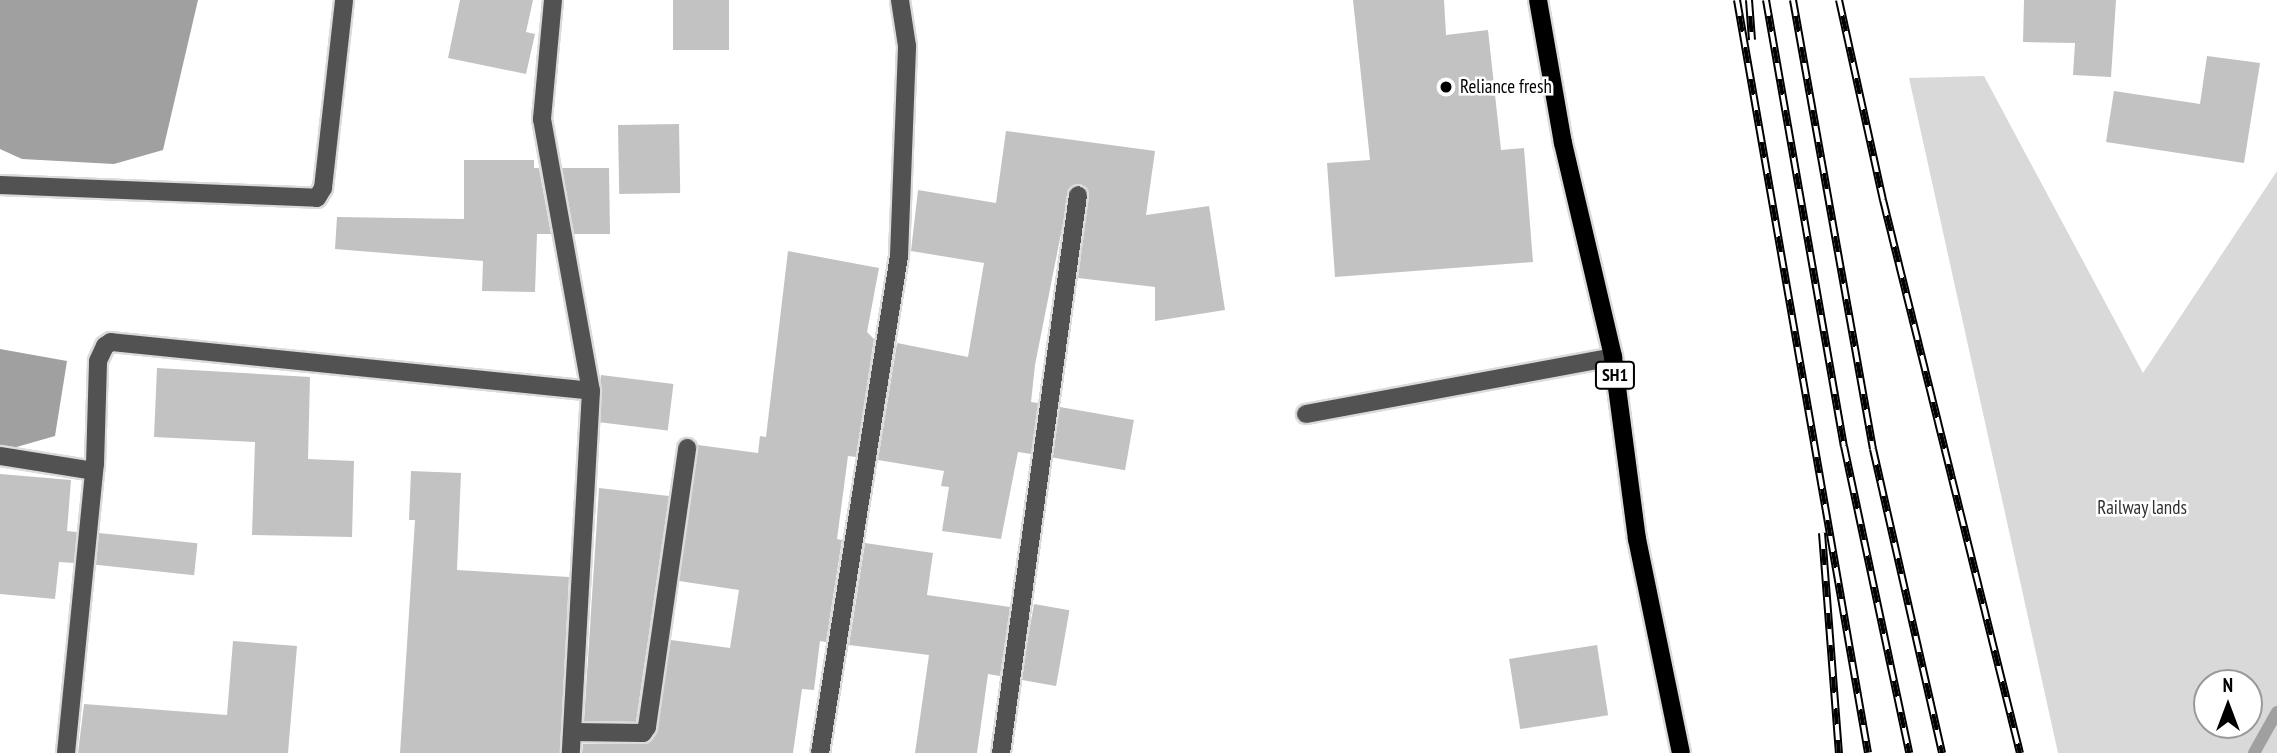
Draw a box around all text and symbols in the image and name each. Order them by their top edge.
place label: Reliance fresh [1460,76,1552,98]
marker: Reliance fresh [1438,79,1454,95]
road number: SH1 [1594,360,1636,390]
park label: Railway lands [2097,497,2187,519]
north arrow [2193,669,2263,739]
text: N [2223,673,2233,697]

